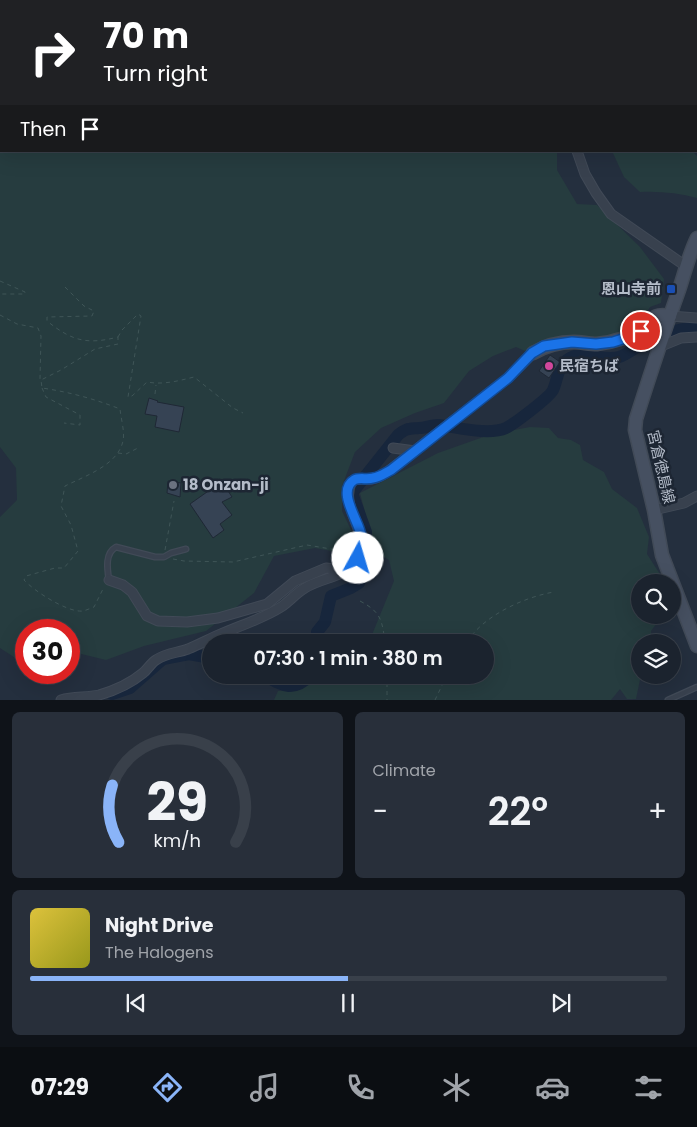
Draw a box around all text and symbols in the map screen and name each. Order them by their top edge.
text: 70 m [103,11,189,60]
icon: right [20,20,85,85]
text: Turn right [103,58,208,89]
icon: arrive [76,115,104,143]
text: Then [20,116,66,143]
place label: 恩山寺前 [601,278,661,299]
marker: 恩山寺前 [665,283,677,295]
pin [620,310,662,352]
icon: arrive [627,317,655,345]
place label: 民宿ちば [559,355,619,376]
marker: 民宿ちば [543,360,555,372]
street label: 宮倉徳島線 [643,428,680,506]
place label: 18 Onzan-ji [183,474,269,495]
marker: 18 Onzan-ji [167,479,179,491]
position arrow [331,531,383,583]
map controls [631,574,681,684]
button: search [631,574,681,624]
speed limit sign: 30 [15,619,80,684]
button: layers [631,634,681,684]
text: 07:30 · 1 min · 380 m [253,645,443,672]
text: Climate [373,759,436,782]
text: 29 [146,766,208,839]
text: 22° [488,785,548,838]
text: − [373,792,388,831]
text: + [648,792,667,831]
text: km/h [153,828,201,853]
text: Night Drive [105,912,214,939]
text: The Halogens [105,941,213,964]
icon: previous [122,989,150,1017]
icon: pause [334,989,362,1017]
icon: next [547,989,575,1017]
icon: directions [150,1070,185,1105]
icon: music [247,1070,282,1105]
icon: phone [343,1070,378,1105]
icon: climate [439,1070,474,1105]
icon: car [535,1070,570,1105]
icon: filters [631,1070,666,1105]
text: 07:29 [31,1072,89,1103]

